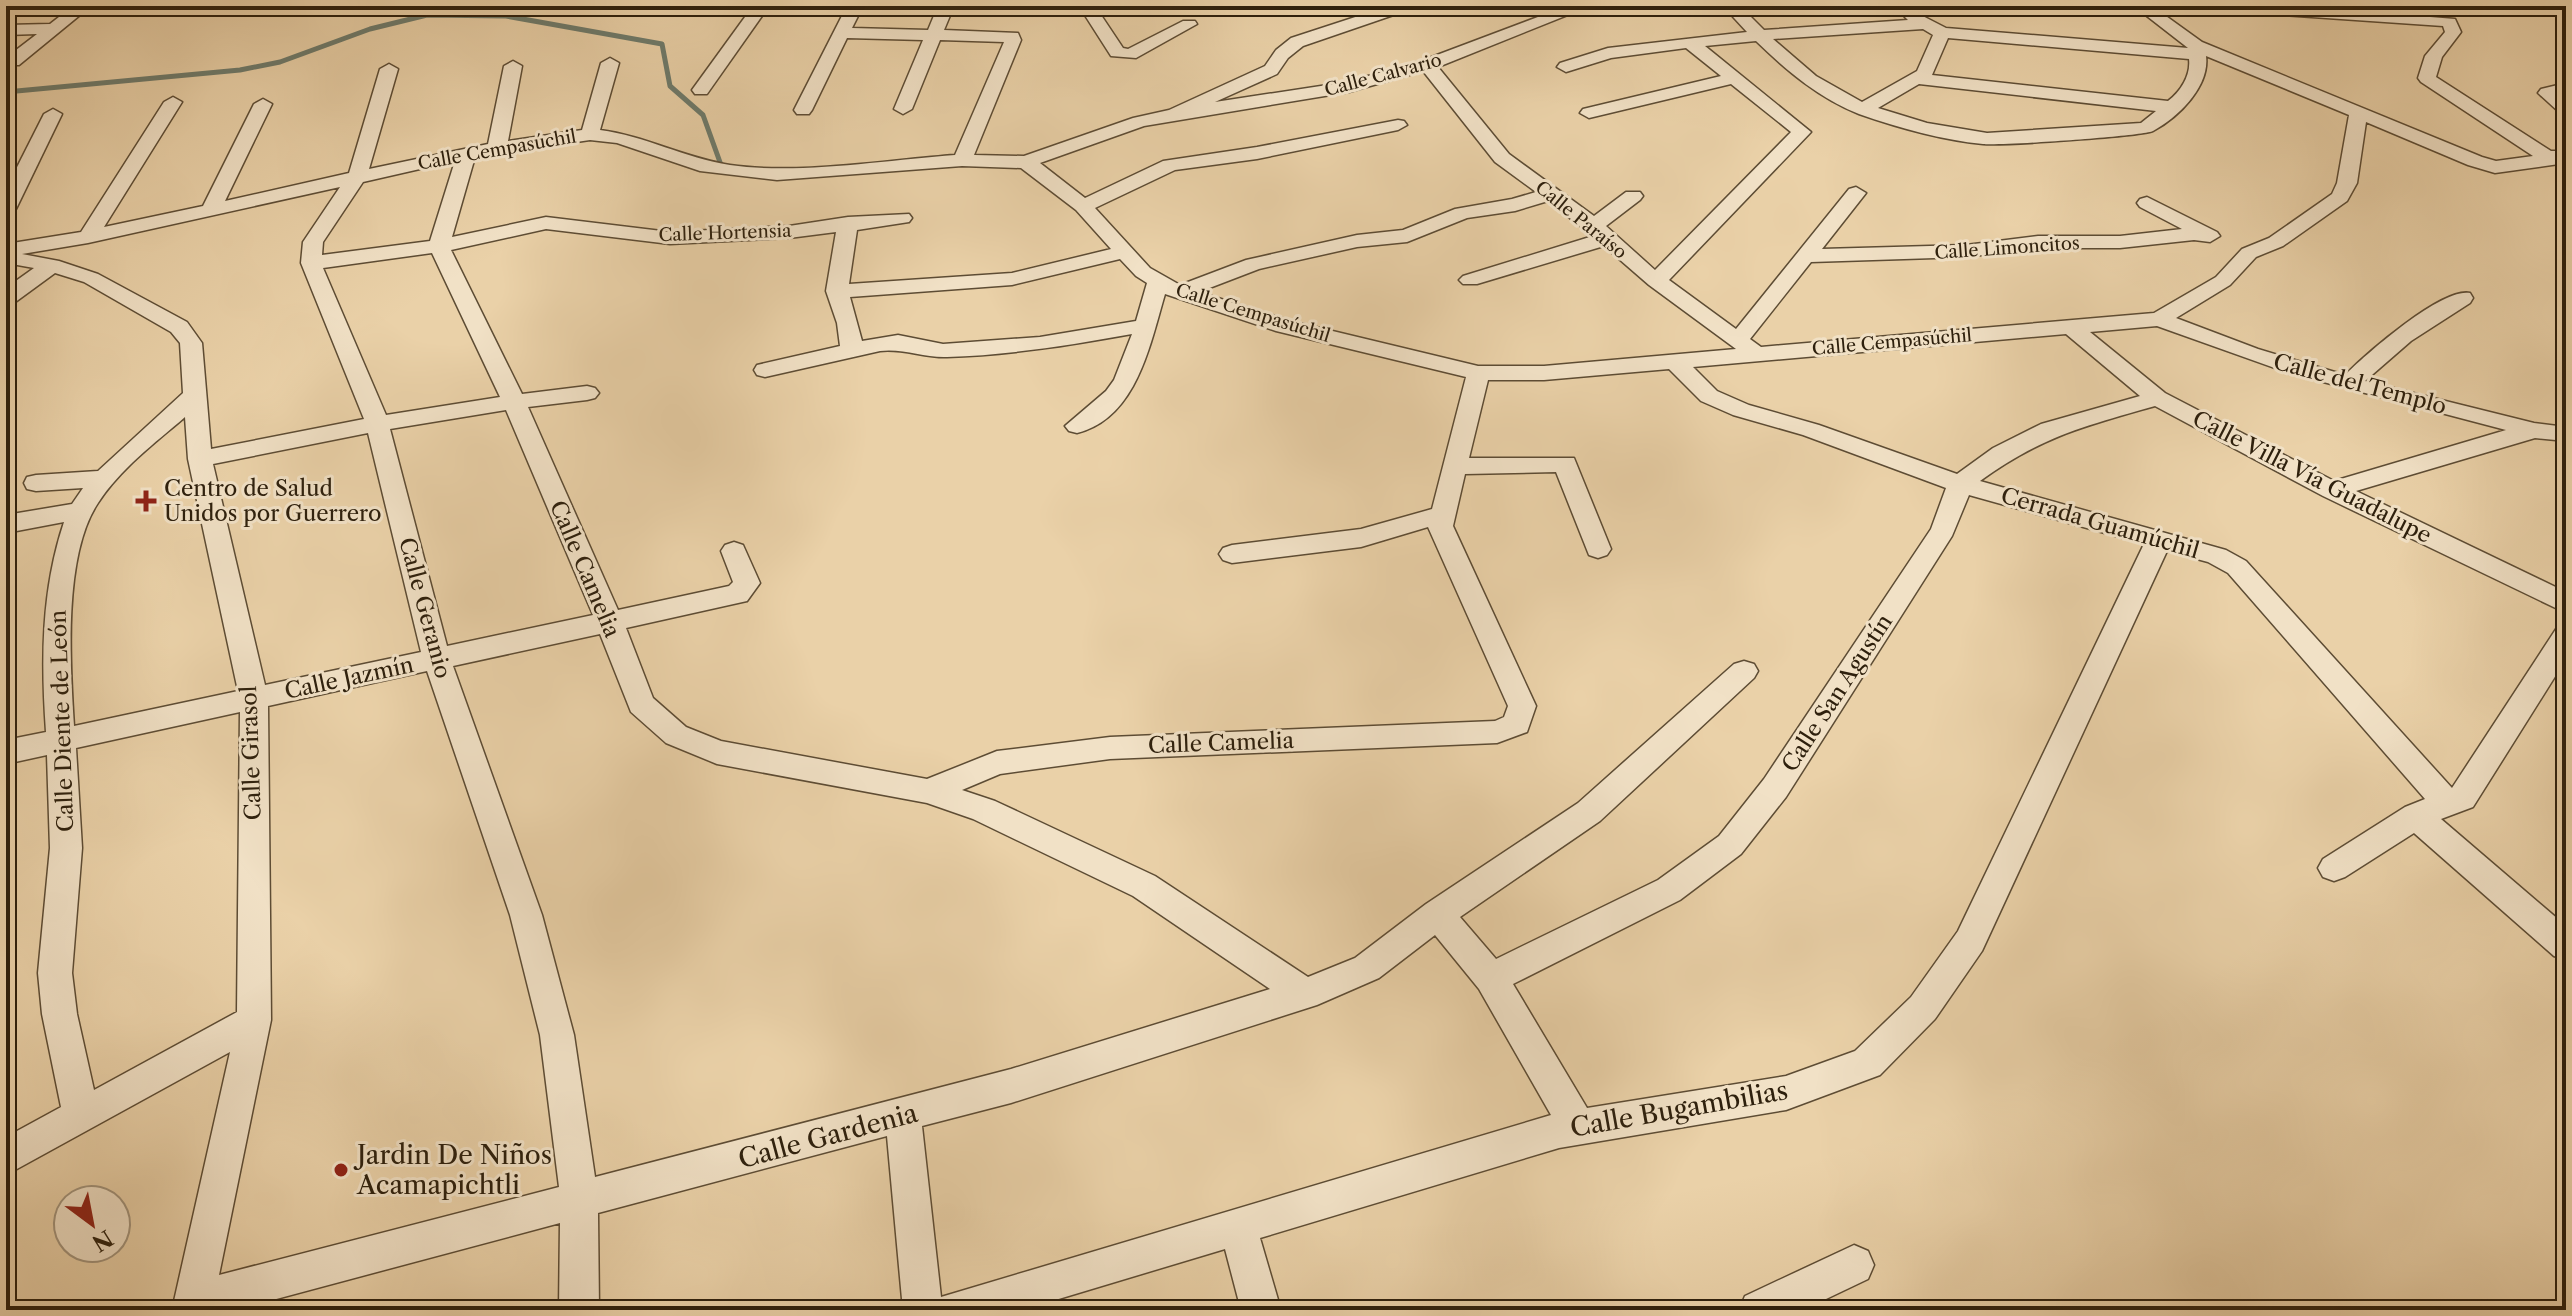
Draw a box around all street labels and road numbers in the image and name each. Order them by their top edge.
street label: Calle Calvario [1322,49,1444,101]
street label: Calle Cempasúchil [416,125,578,175]
street label: Calle Paraíso [1531,176,1631,264]
street label: Calle Hortensia [658,220,792,246]
street label: Calle Limoncitos [1934,232,2080,264]
street label: Calle Cempasúchil [1173,279,1333,347]
street label: Calle Cempasúchil [1811,324,1973,360]
street label: Calle del Templo [2270,348,2450,420]
street label: Calle Villa Vía Guadalupe [2188,405,2436,549]
street label: Cerrada Guamúchil [1998,482,2203,564]
street label: Calle Camelia [544,497,626,642]
street label: Calle Geranio [393,535,457,681]
street label: Calle Diente de León [45,609,79,832]
street label: Calle San Agustín [1776,609,1898,777]
street label: Calle Jazmín [282,651,416,705]
street label: Calle Girasol [235,685,267,821]
street label: Calle Camelia [1148,727,1295,759]
street label: Calle Bugambilias [1568,1074,1790,1144]
street label: Calle Gardenia [735,1097,921,1175]

